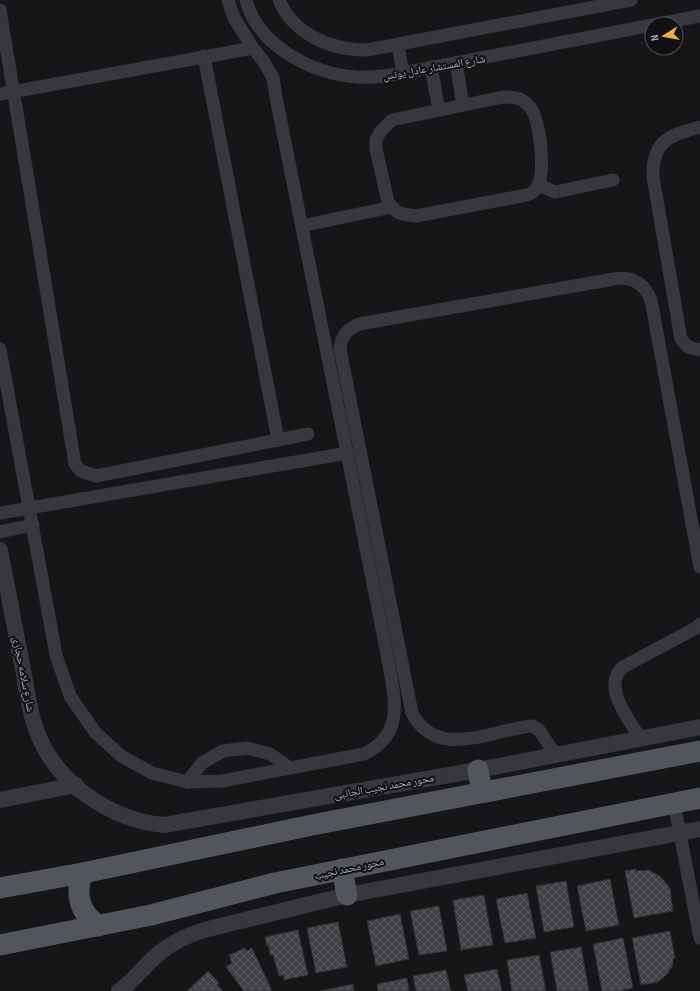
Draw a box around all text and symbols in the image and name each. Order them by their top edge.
north arrow [644,16,684,56]
text: N [648,34,662,42]
street label: شارع المستشار عادل يونس [382,52,486,83]
street label: شارع سلامه حجازى [10,635,37,713]
street label: محور محمد نجيب الجانبى [333,771,435,802]
street label: محور محمد نجيب [313,855,385,882]

